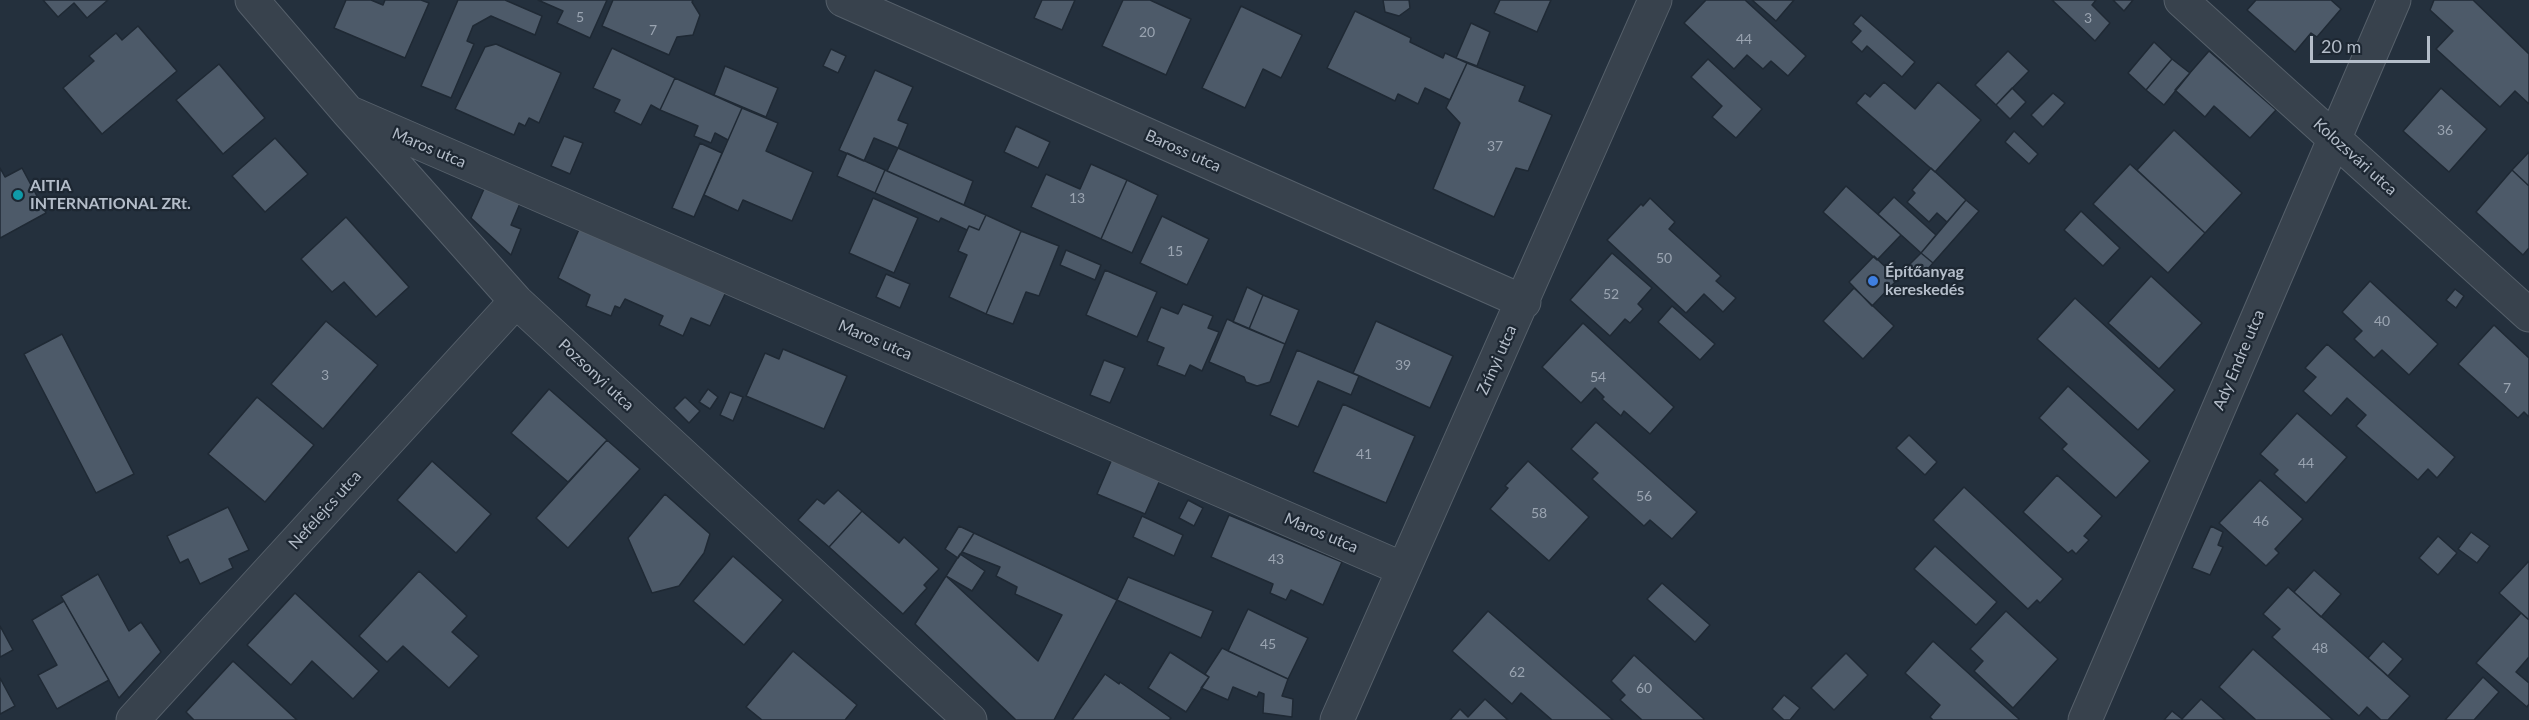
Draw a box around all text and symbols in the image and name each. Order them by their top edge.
house number: 5 [576,9,584,25]
house number: 3 [2084,10,2092,26]
house number: 7 [649,22,657,38]
house number: 20 [1139,24,1155,40]
scale bar [2313,24,2433,62]
house number: 44 [1736,31,1752,47]
text: 20 m [2321,35,2361,57]
street label: Kolozsvári utca [2309,114,2401,200]
house number: 36 [2437,122,2453,138]
street label: Maros utca [389,124,469,172]
street label: Baross utca [1142,126,1224,176]
house number: 37 [1487,138,1503,154]
place label: AITIA INTERNATIONAL ZRt. [30,176,191,214]
marker: AITIA INTERNATIONAL ZRt. [11,188,25,202]
house number: 13 [1069,190,1085,206]
house number: 15 [1167,243,1183,259]
house number: 50 [1656,250,1672,266]
place label: Építőanyag kereskedés [1885,262,1964,300]
marker: Építőanyag kereskedés [1866,274,1880,288]
house number: 52 [1603,286,1619,302]
street label: Ady Endre utca [2209,307,2269,413]
house number: 40 [2374,313,2390,329]
street label: Maros utca [835,316,915,364]
street label: Zrínyi utca [1473,322,1521,398]
street label: Pozsonyi utca [554,335,638,415]
house number: 39 [1395,357,1411,373]
house number: 3 [321,367,329,383]
house number: 54 [1590,369,1606,385]
house number: 7 [2503,380,2511,396]
house number: 41 [1356,446,1372,462]
house number: 44 [2298,455,2314,471]
street label: Nefelejcs utca [285,467,365,553]
house number: 56 [1636,488,1652,504]
house number: 58 [1531,505,1547,521]
street label: Maros utca [1281,509,1361,557]
house number: 46 [2253,513,2269,529]
house number: 43 [1268,551,1284,567]
house number: 45 [1260,636,1276,652]
house number: 48 [2312,640,2328,656]
house number: 62 [1509,664,1525,680]
house number: 60 [1636,680,1652,696]

